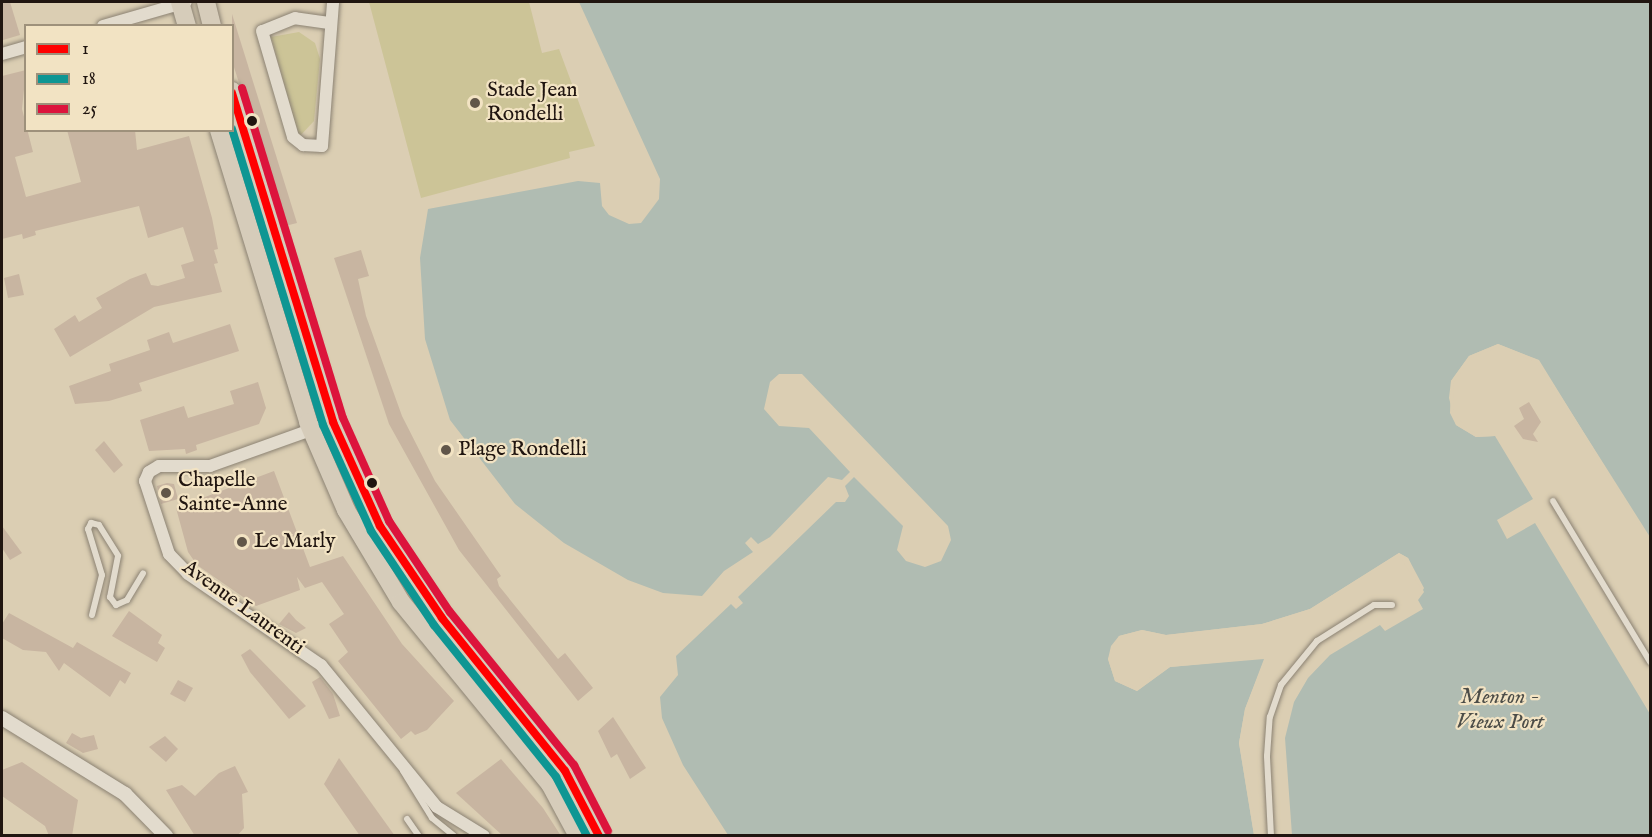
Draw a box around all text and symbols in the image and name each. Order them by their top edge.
legend [24,24,234,132]
text: 1 [82,38,89,61]
text: 18 [82,68,96,91]
place label: Stade Jean Rondelli [487,78,577,128]
marker: Stade Jean Rondelli [468,96,482,110]
text: 25 [82,98,97,121]
unlabelled marker [246,115,258,127]
place label: Plage Rondelli [458,437,587,463]
marker: Plage Rondelli [439,443,453,457]
place label: Chapelle Sainte-Anne [178,468,287,518]
unlabelled marker [366,477,378,489]
marker: Chapelle Sainte-Anne [159,486,173,500]
place label: Le Marly [254,529,336,555]
marker: Le Marly [235,535,249,549]
street label: Avenue Laurenti [177,555,309,661]
water label: Menton - Vieux Port [1456,684,1544,736]

